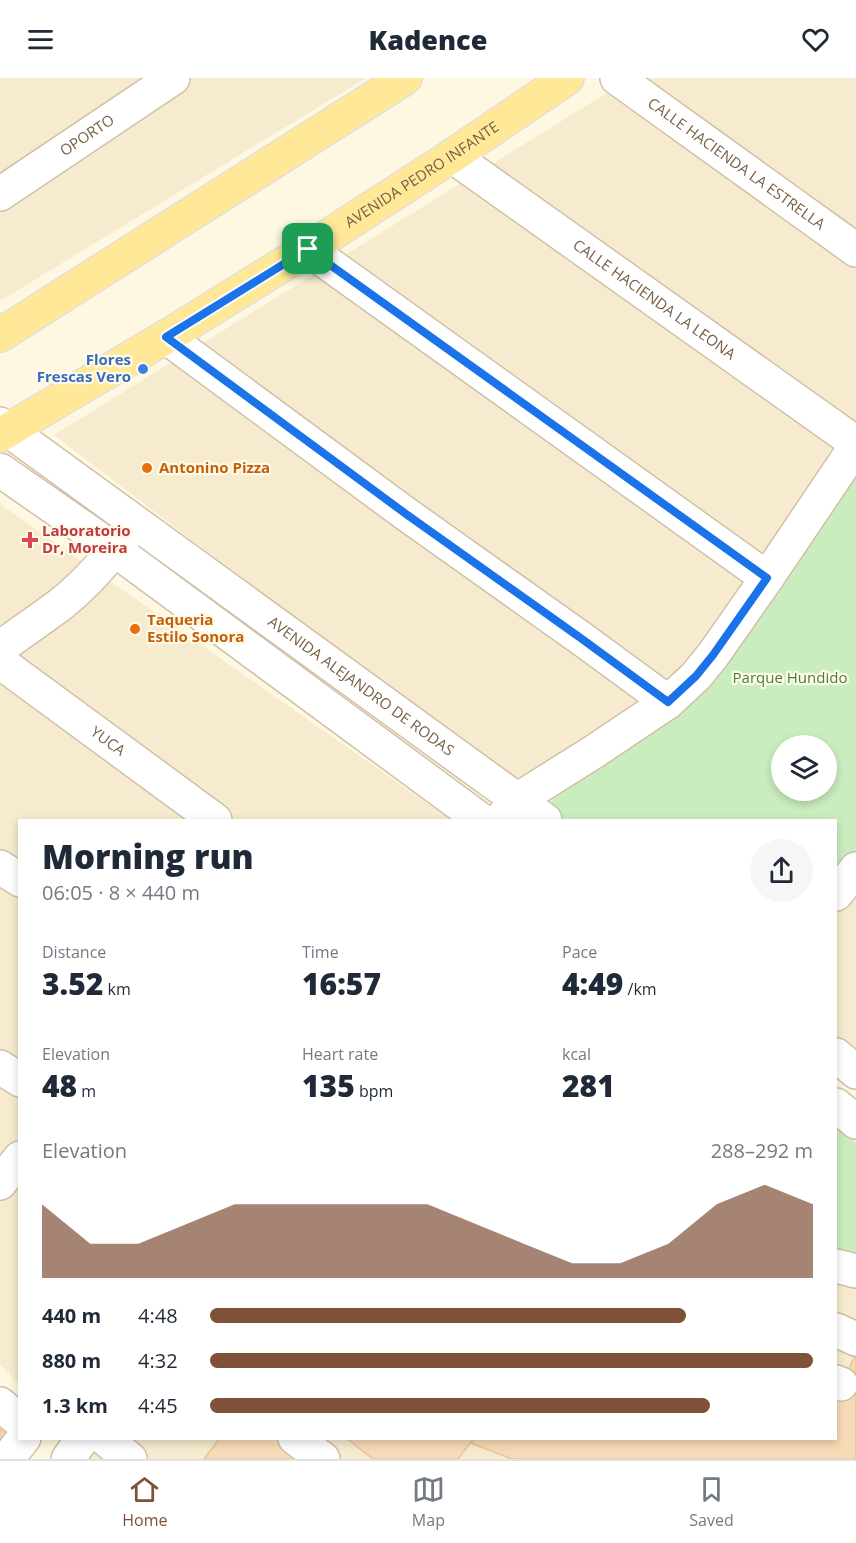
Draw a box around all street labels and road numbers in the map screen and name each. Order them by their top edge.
street label: CALLE HACIENDA LA ESTRELLA [644,92,830,234]
street label: OPORTO [56,109,118,160]
street label: AVENIDA PEDRO INFANTE [341,116,503,232]
street label: CALLE HACIENDA LA LEONA [569,234,740,364]
street label: AVENIDA ALEJANDRO DE RODAS [264,611,459,760]
street label: YUCA [87,721,130,760]

